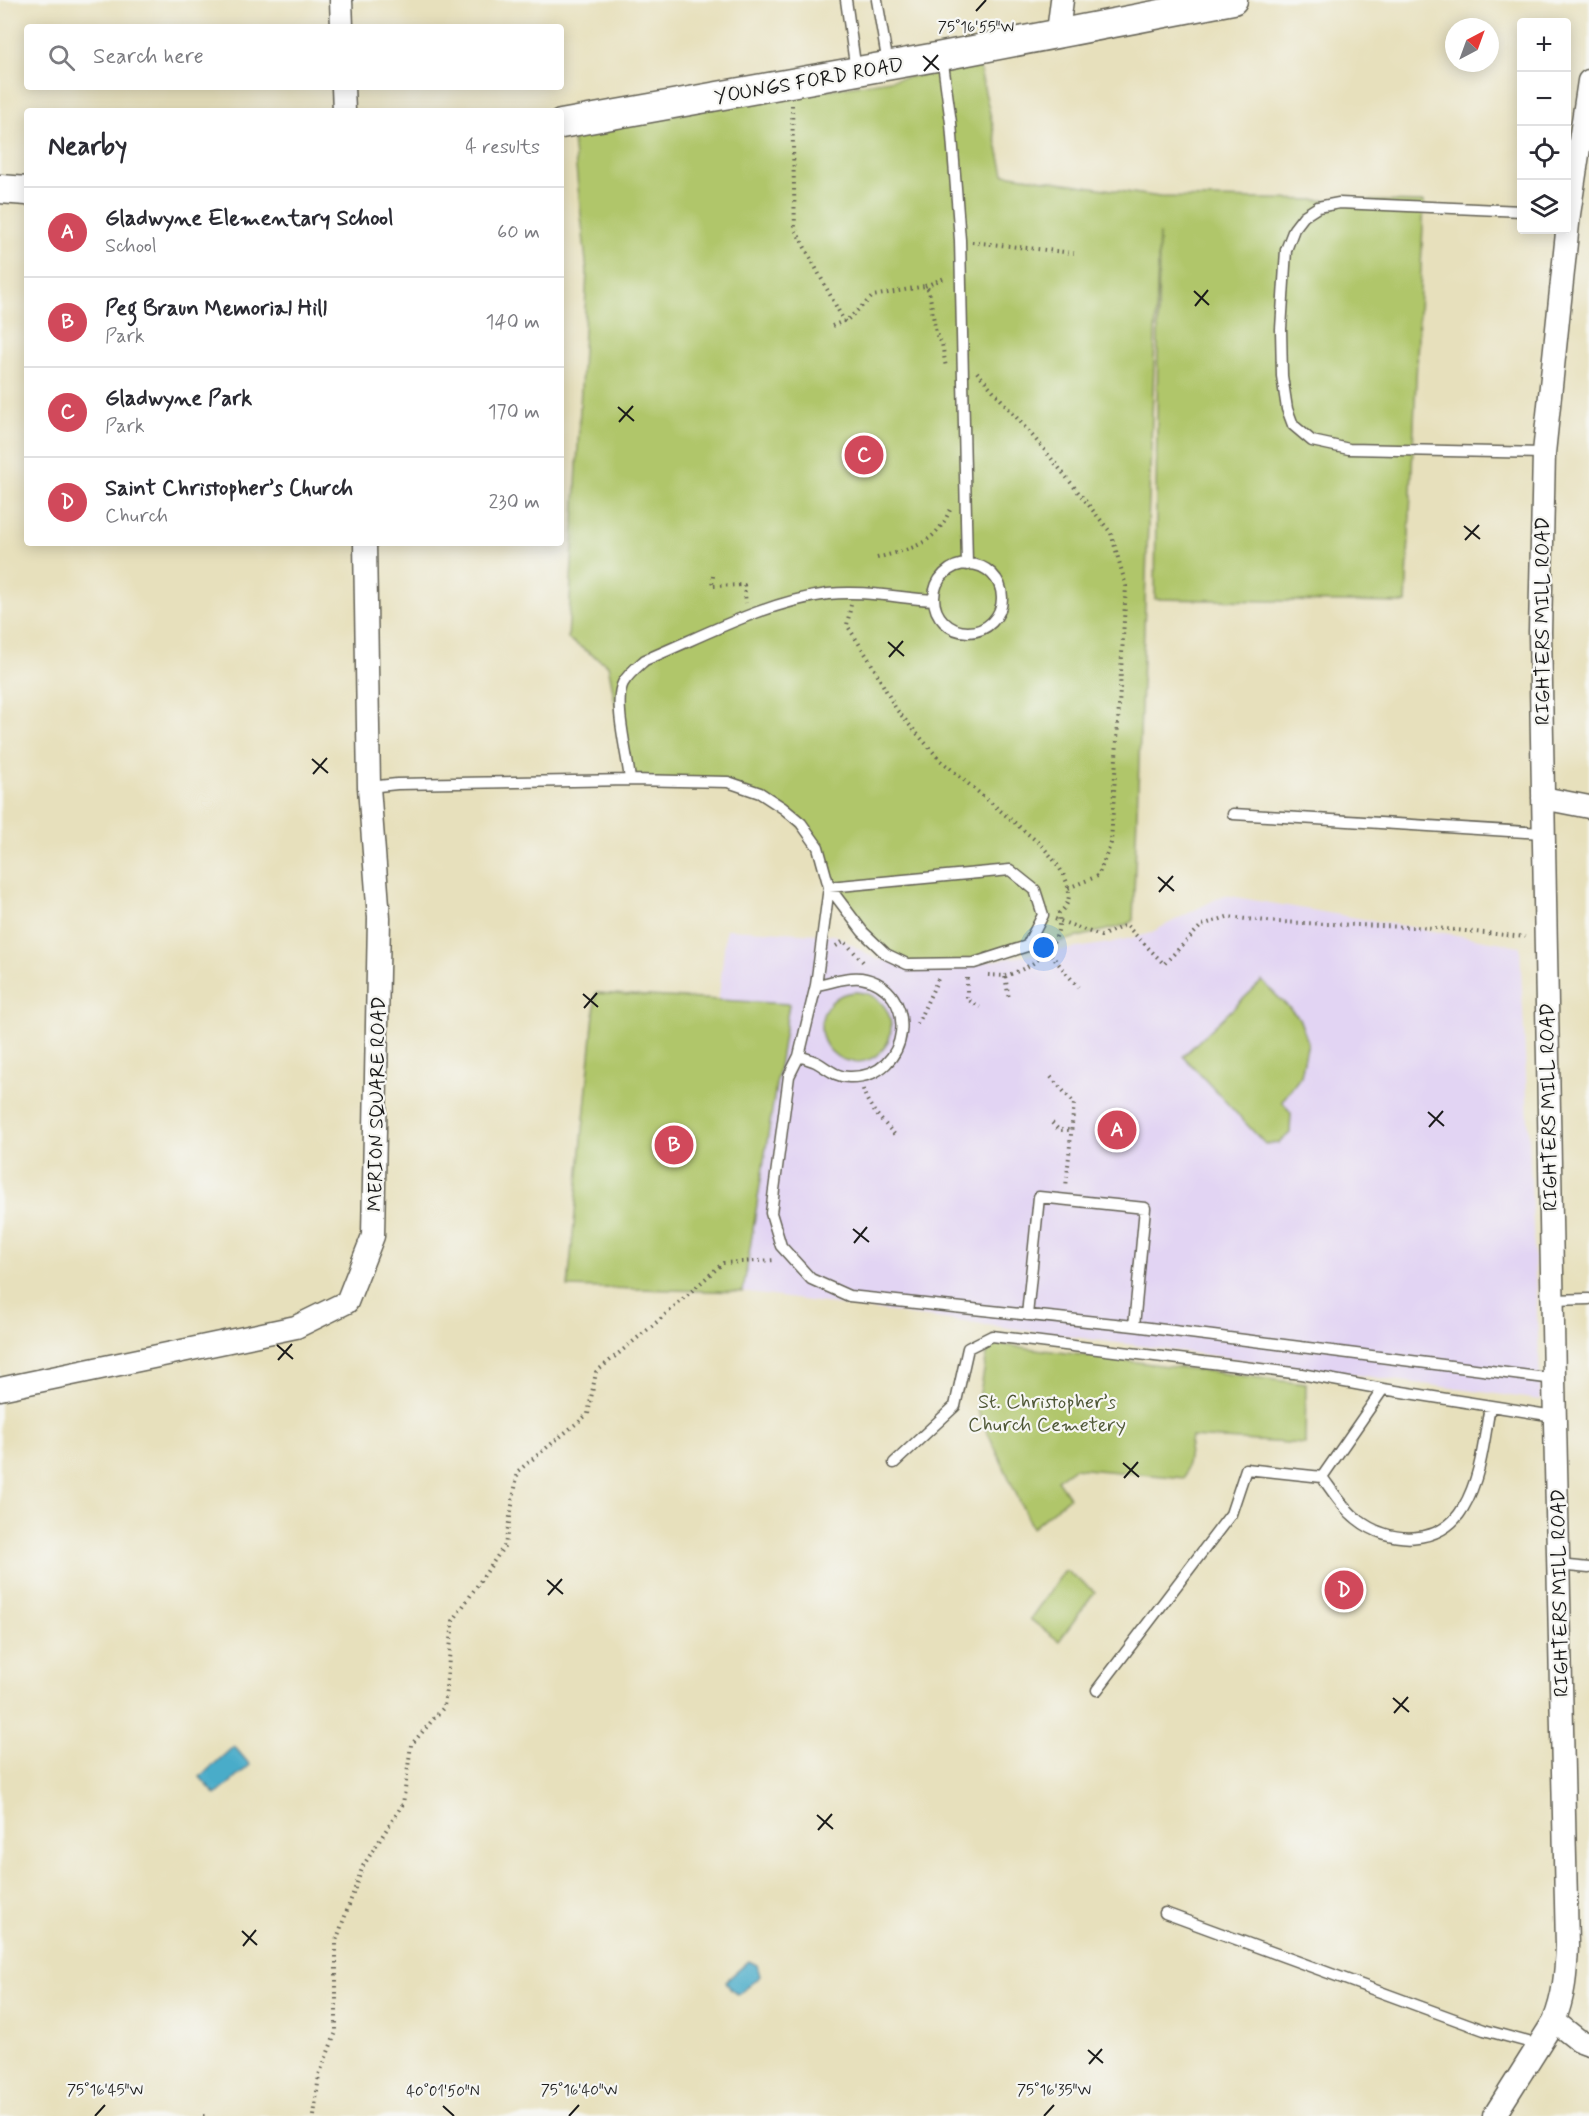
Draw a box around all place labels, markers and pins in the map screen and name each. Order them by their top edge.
pin: C [844,432,884,478]
pin: A [1098,1108,1136,1152]
pin: B [654,1122,694,1168]
pin: D [1324,1568,1364,1612]

